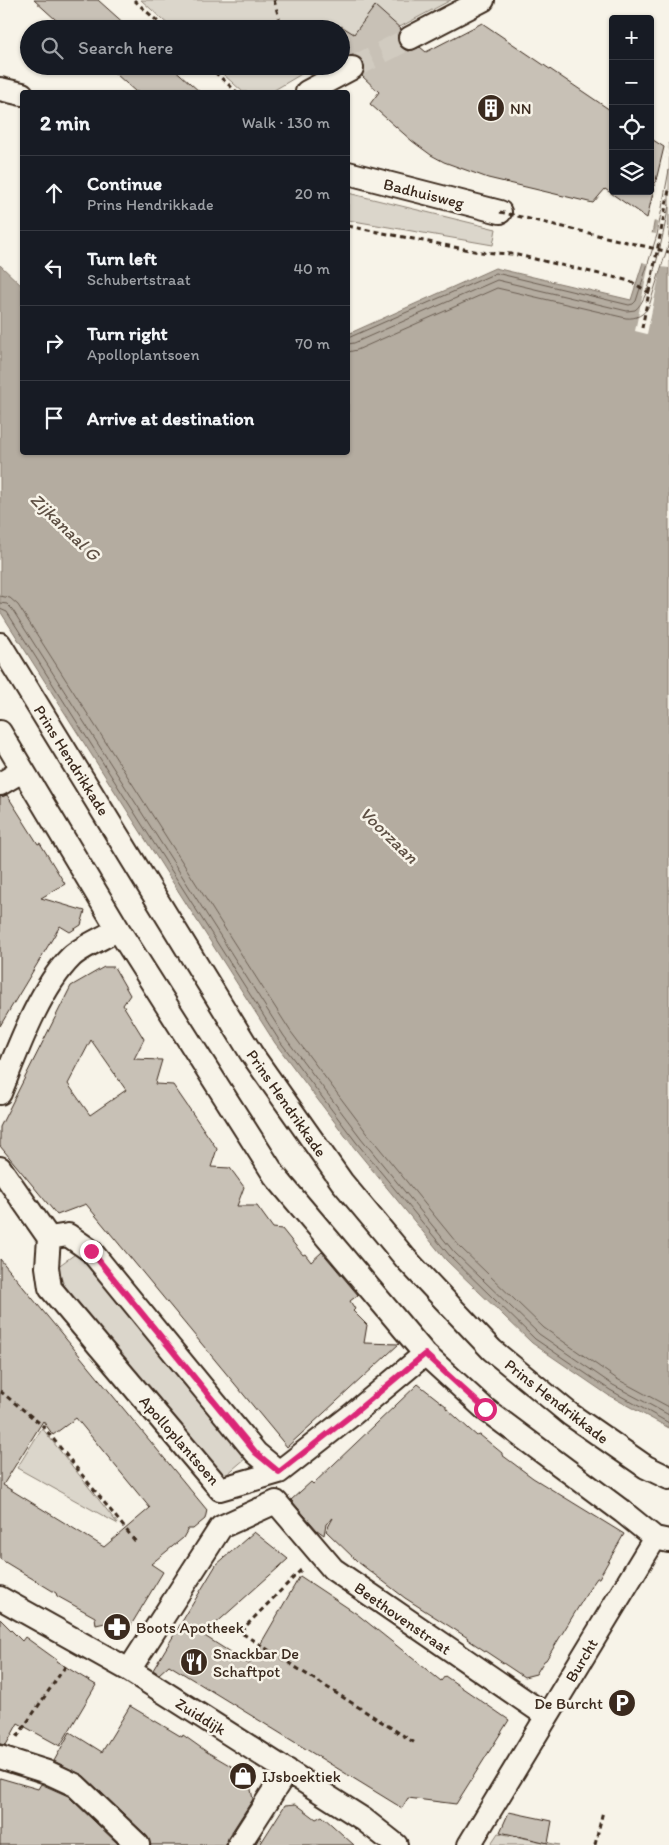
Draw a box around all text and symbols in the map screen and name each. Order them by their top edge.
map controls [609,15,654,195]
button: + [609,15,654,60]
search box [20,20,350,75]
icon: search [38,34,66,62]
text: Search here [78,36,173,59]
button: − [609,60,654,105]
building icon: NN [476,93,506,123]
place label: NN [510,99,532,118]
button: locate [609,105,654,150]
text: 2 min [40,110,90,135]
text: Walk · 130 m [242,113,330,132]
button: layers [609,150,654,195]
text: Continue [87,172,162,195]
street label: Badhuisweg [382,174,467,213]
icon: ahead [40,179,68,207]
text: 20 m [295,184,330,203]
text: Prins Hendrikkade [87,195,214,214]
text: Turn left [87,247,157,270]
icon: left [40,254,68,282]
text: 40 m [293,259,330,278]
text: Schubertstraat [87,270,191,289]
text: Turn right [87,322,168,345]
icon: right [40,329,68,357]
text: 70 m [295,334,330,353]
text: Apolloplantsoen [87,345,199,364]
icon: arrive [40,404,68,432]
text: Arrive at destination [87,407,254,430]
water label: Zijkanaal G [26,489,105,567]
street label: Prins Hendrikkade [30,702,113,819]
water label: Voorzaan [355,802,423,869]
street label: Prins Hendrikkade [242,1046,331,1161]
route end [80,1240,103,1263]
street label: Prins Hendrikkade [501,1355,612,1448]
street label: Apolloplantsoen [136,1392,224,1489]
route start [474,1398,497,1421]
street label: Beethovenstraat [351,1578,455,1659]
pharmacy icon: Boots Apotheek [102,1612,132,1642]
place label: Boots Apotheek [136,1618,245,1637]
street label: Burcht [561,1635,602,1685]
place label: Snackbar De Schaftpot [213,1644,299,1681]
restaurant icon: Snackbar De Schaftpot [179,1647,209,1677]
parking icon: De Burcht [607,1688,637,1718]
street label: Zuiddijk [172,1694,230,1740]
place label: De Burcht [534,1694,603,1713]
shop icon: IJsboektiek [228,1761,258,1791]
place label: IJsboektiek [262,1767,341,1786]

